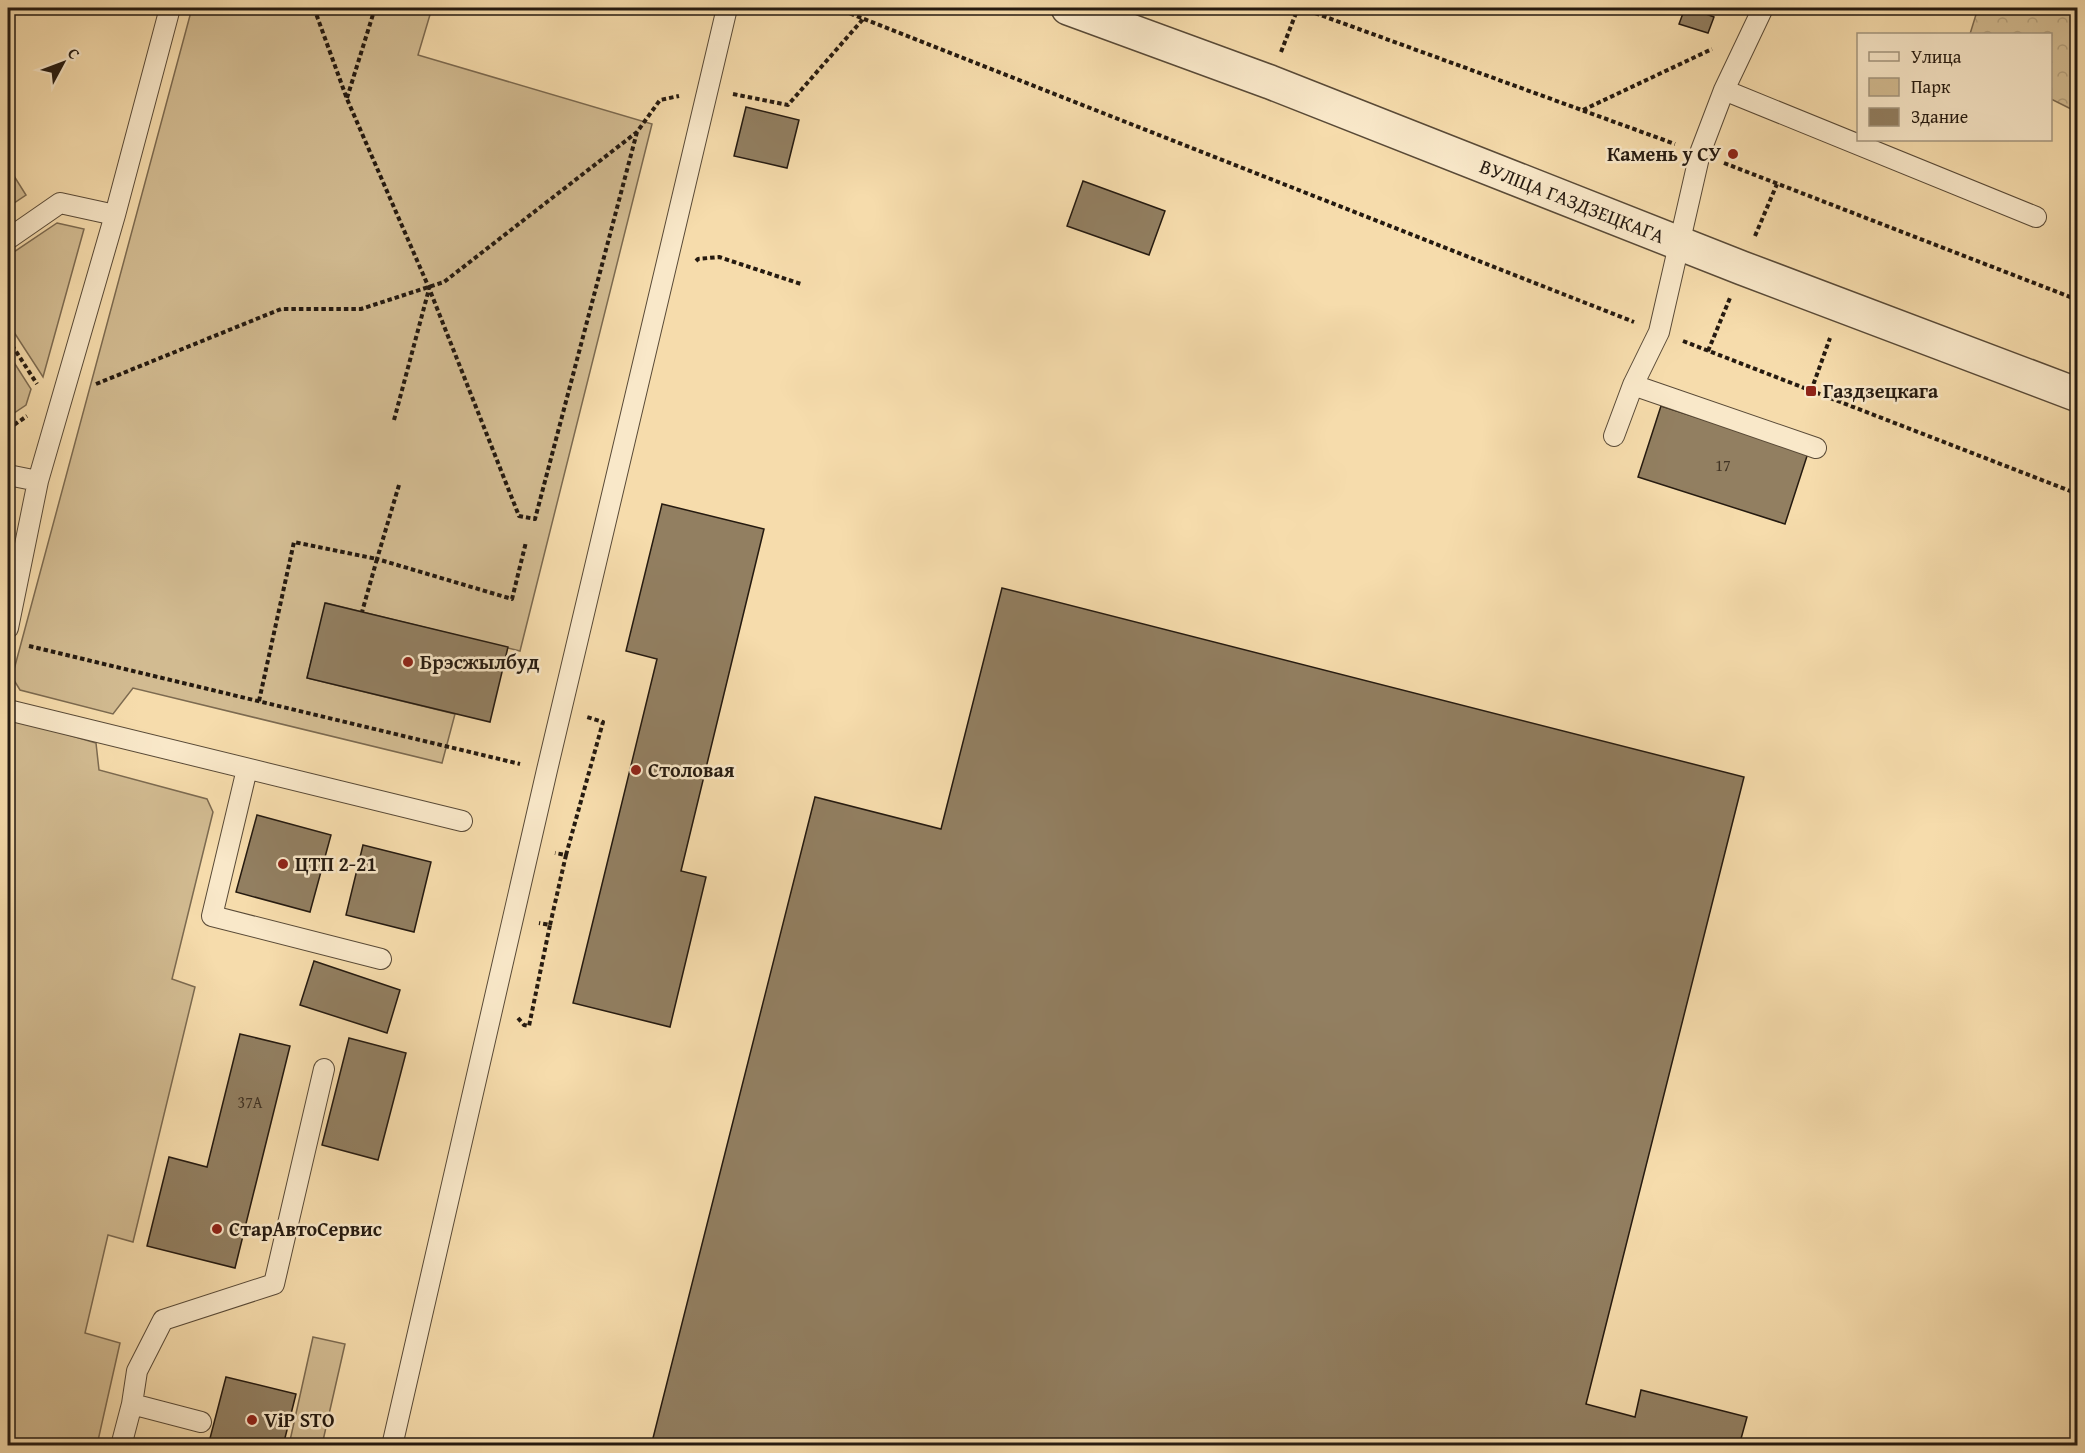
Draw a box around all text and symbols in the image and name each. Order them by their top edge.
north arrow [33,33,93,93]
legend [1857,33,2052,141]
text: С [62,42,86,64]
text: Улица [1911,43,1962,70]
text: Парк [1911,73,1951,100]
text: Здание [1911,103,1968,130]
place label: Камень у СУ [1607,139,1722,168]
marker: Камень у СУ [1726,147,1740,161]
street label: ВУЛІЦА ГАЗДЗЕЦКАГА [1476,151,1669,250]
place label: Газдзецкага [1823,376,1939,405]
marker: Газдзецкага [1804,384,1818,398]
house number: 17 [1715,453,1731,477]
place label: Брэсжылбуд [420,647,540,676]
marker: Брэсжылбуд [401,655,415,669]
place label: Столовая [648,755,735,784]
marker: Столовая [629,763,643,777]
place label: ЦТП 2-21 [295,849,377,878]
marker: ЦТП 2-21 [276,857,290,871]
house number: 37А [237,1090,263,1114]
place label: СтарАвтоСервис [229,1214,382,1243]
marker: СтарАвтоСервис [210,1222,224,1236]
place label: ViP STO [264,1405,335,1434]
marker: ViP STO [245,1413,259,1427]

